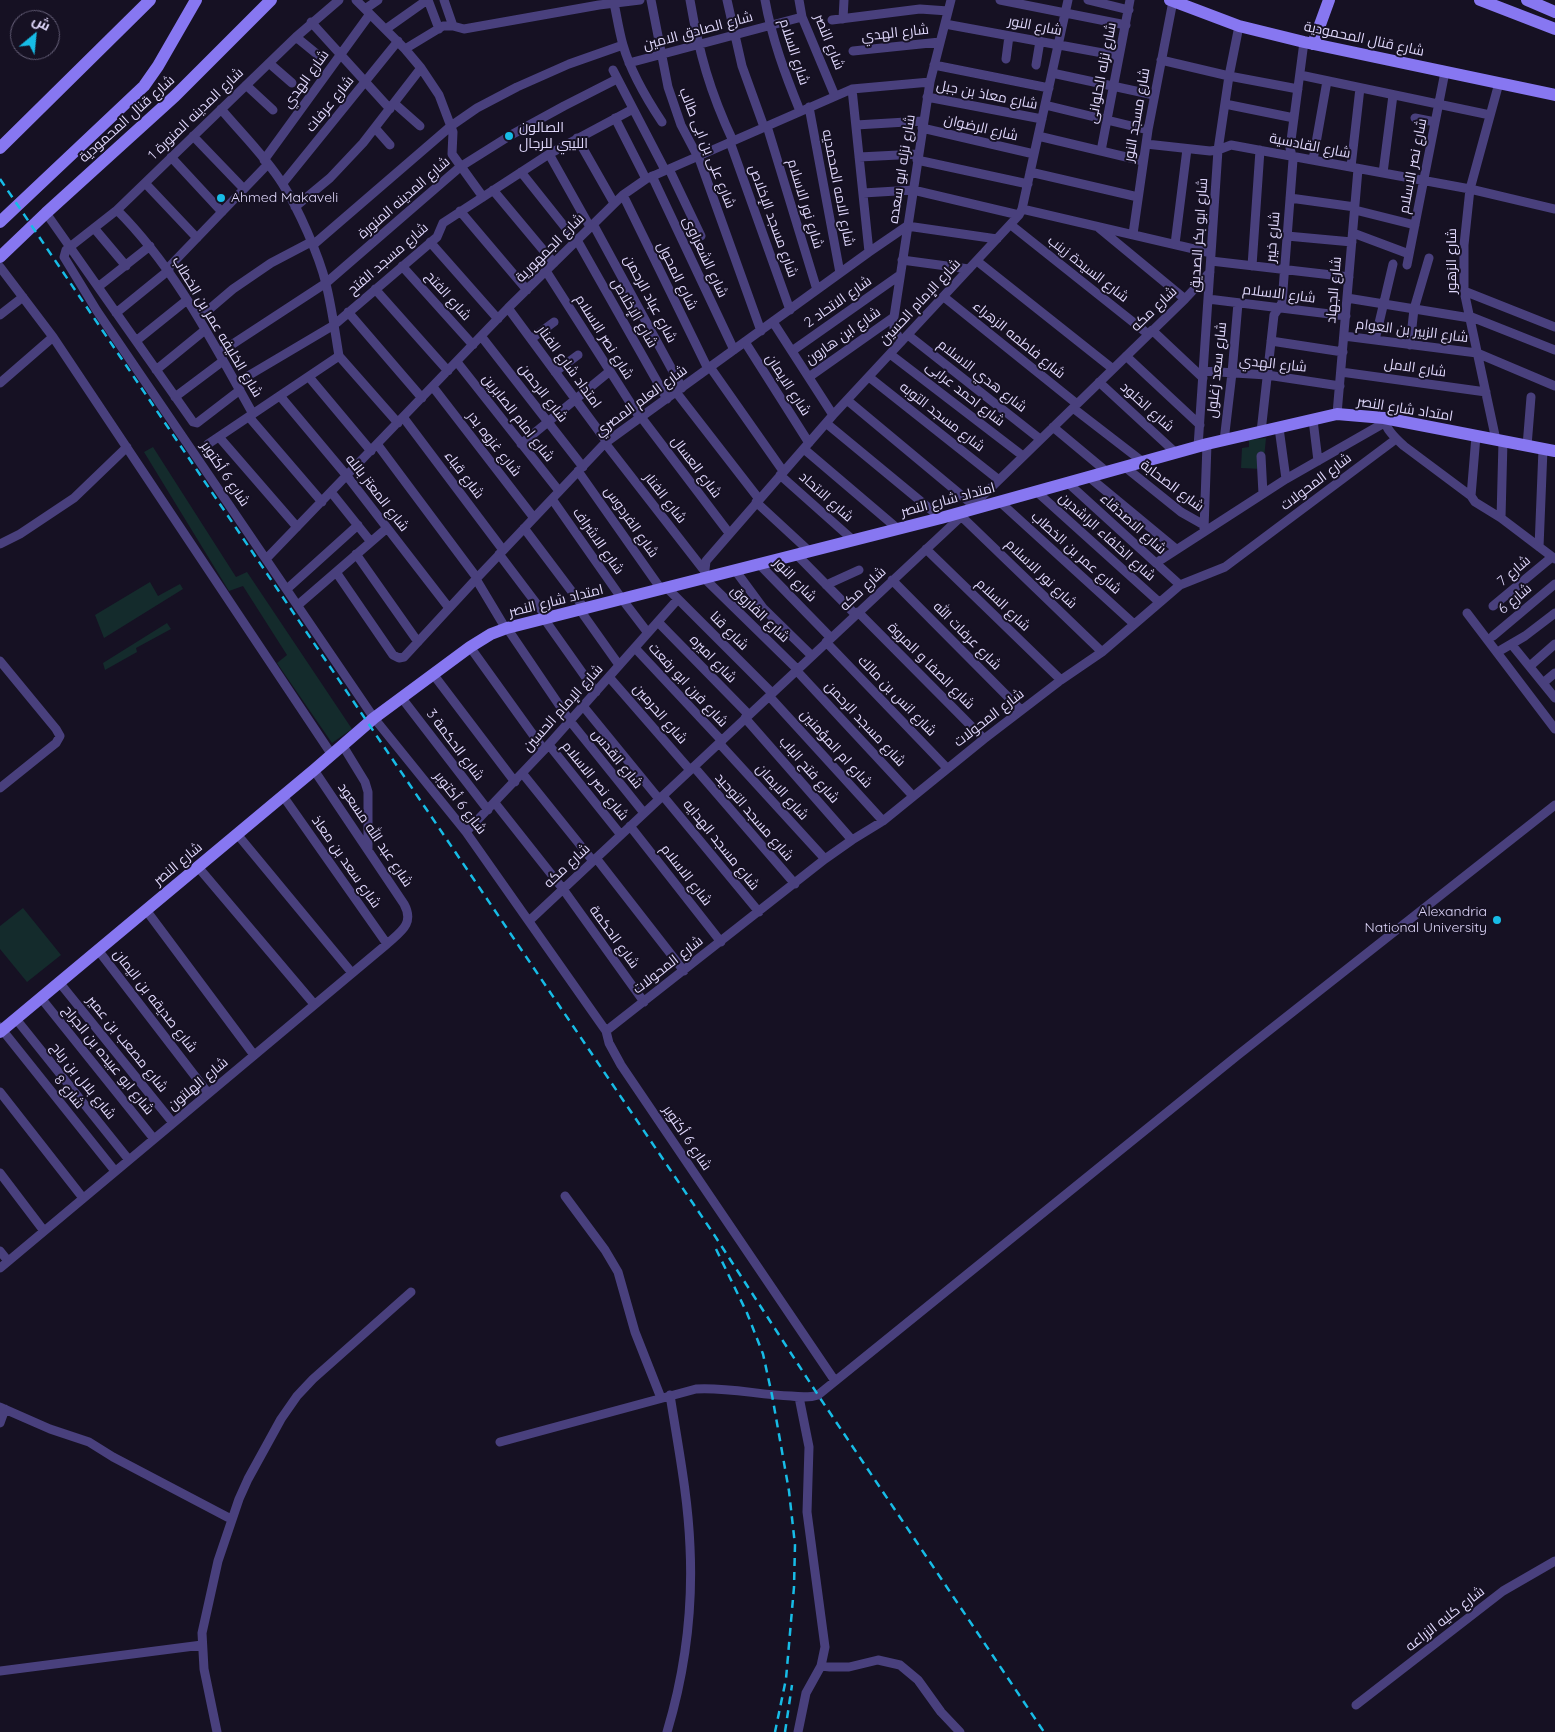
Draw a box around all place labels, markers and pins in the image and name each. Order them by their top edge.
place label: الصالون الليبي للرجال [519,120,588,152]
marker: الصالون الليبي للرجال [503,130,515,142]
place label: Ahmed Makaveli [231,190,338,206]
marker: Ahmed Makaveli [215,192,227,204]
place label: Alexandria National University [1365,904,1487,936]
marker: Alexandria National University [1491,914,1503,926]

